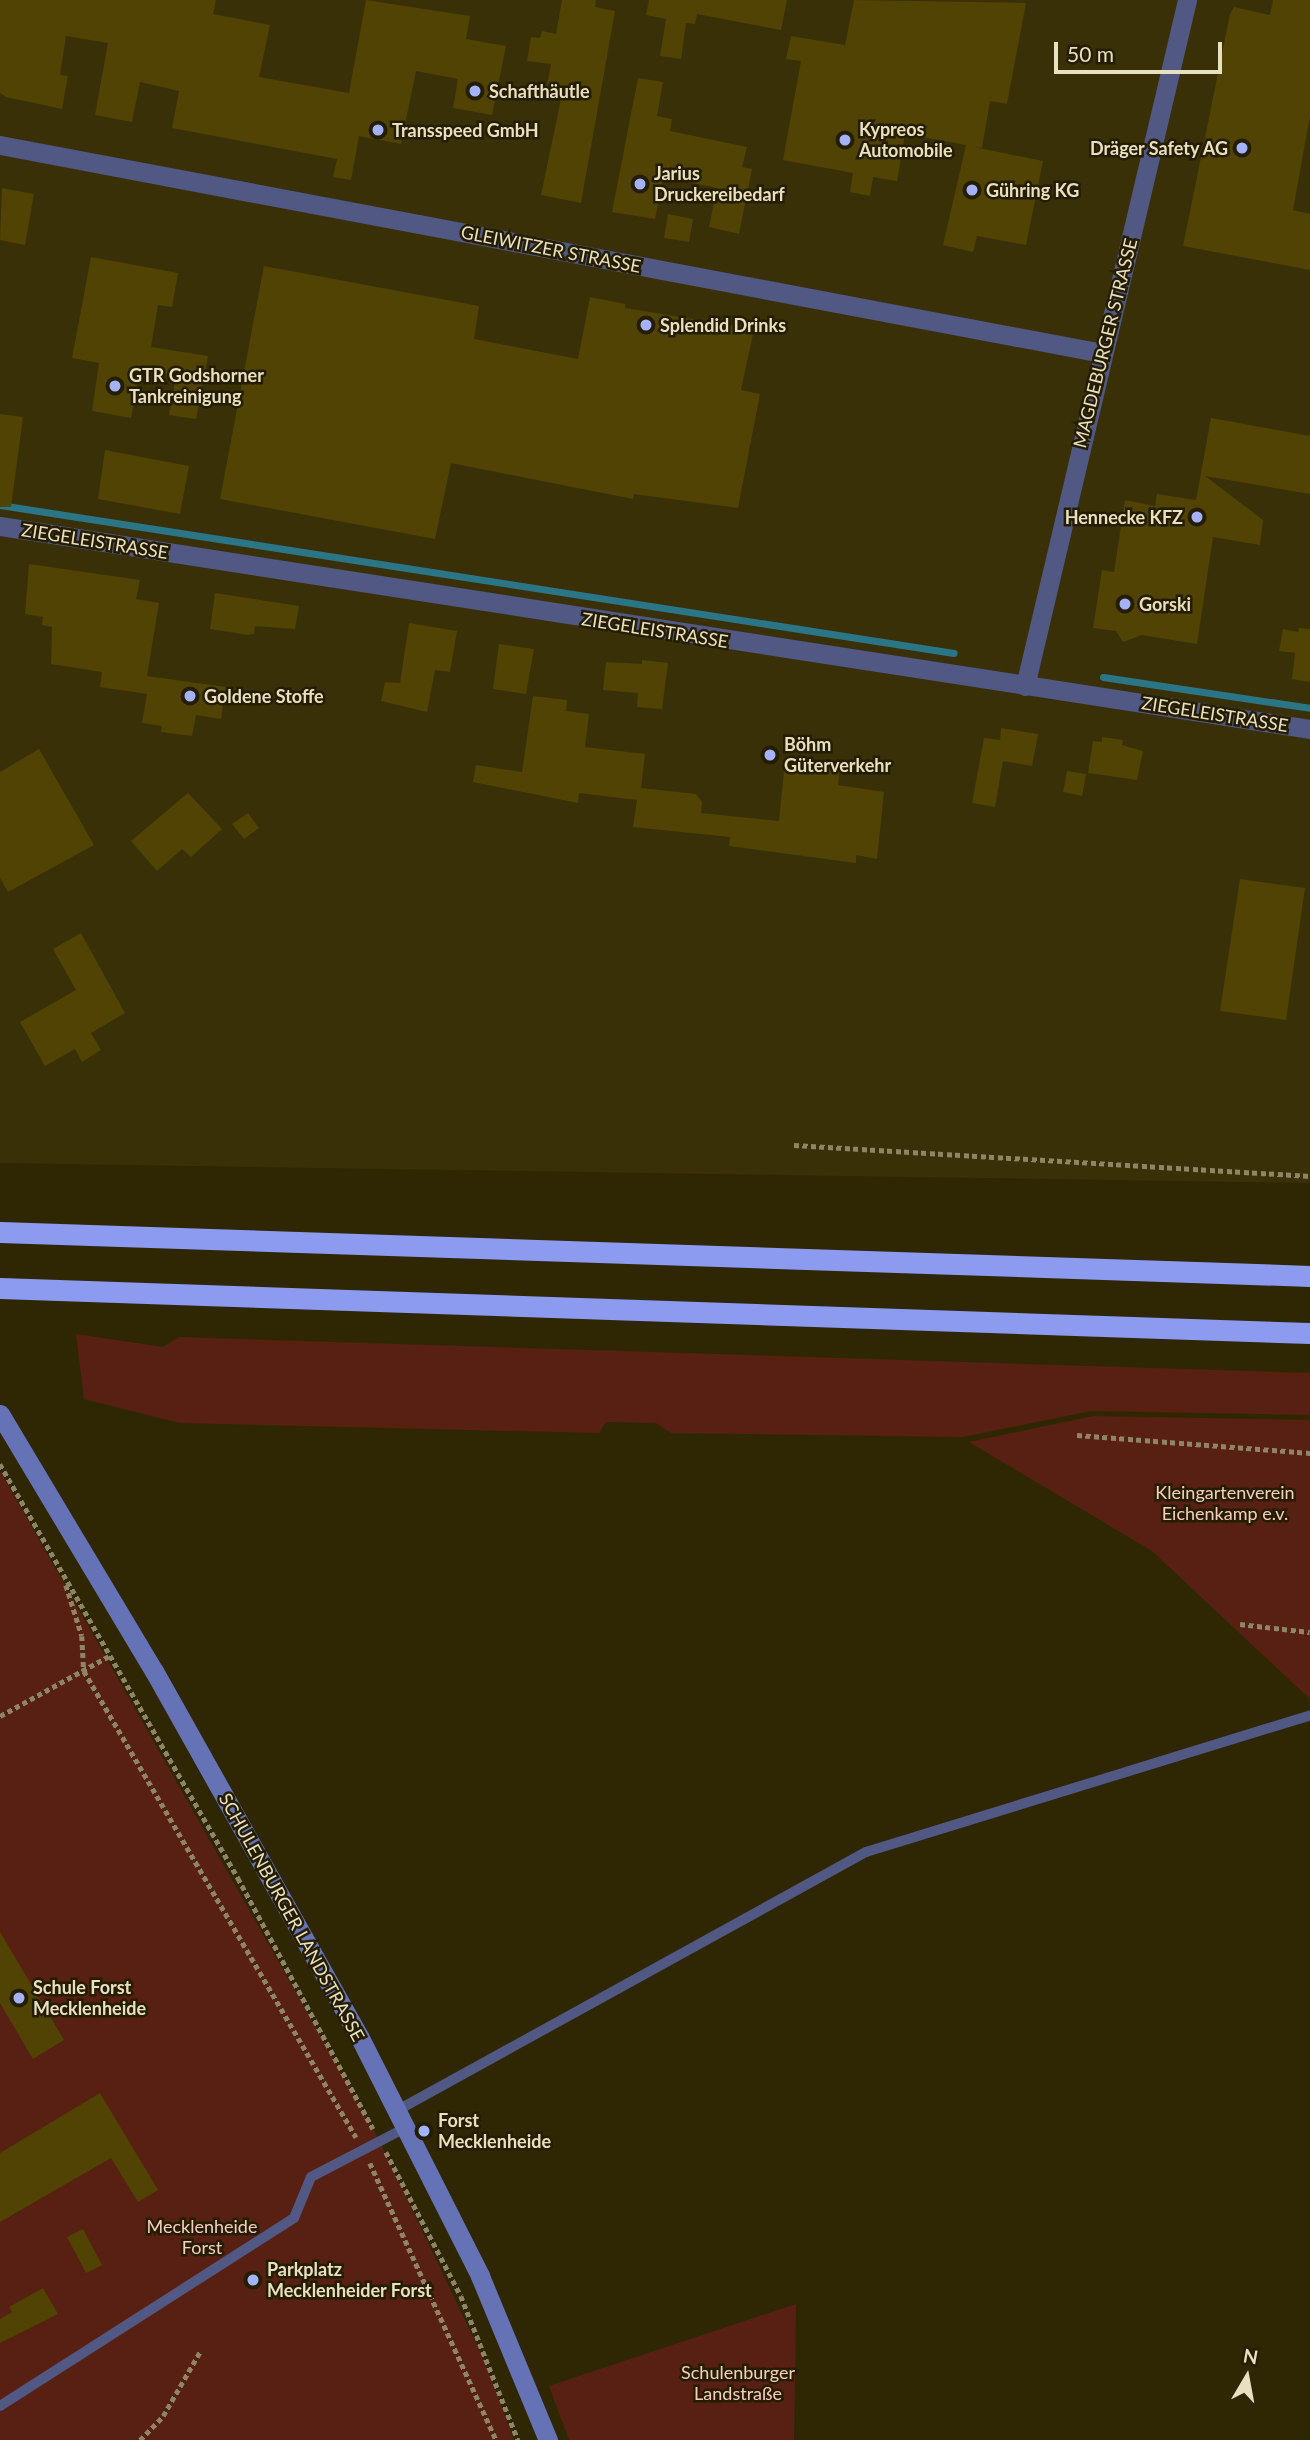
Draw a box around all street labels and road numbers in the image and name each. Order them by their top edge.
street label: GLEIWITZER STRASSE [459,221,643,277]
street label: MAGDEBURGER STRASSE [1069,236,1141,450]
street label: ZIEGELEISTRASSE [20,519,170,563]
street label: ZIEGELEISTRASSE [580,608,730,652]
street label: ZIEGELEISTRASSE [1140,692,1290,736]
street label: SCHULENBURGER LANDSTRASSE [215,1789,369,2045]

